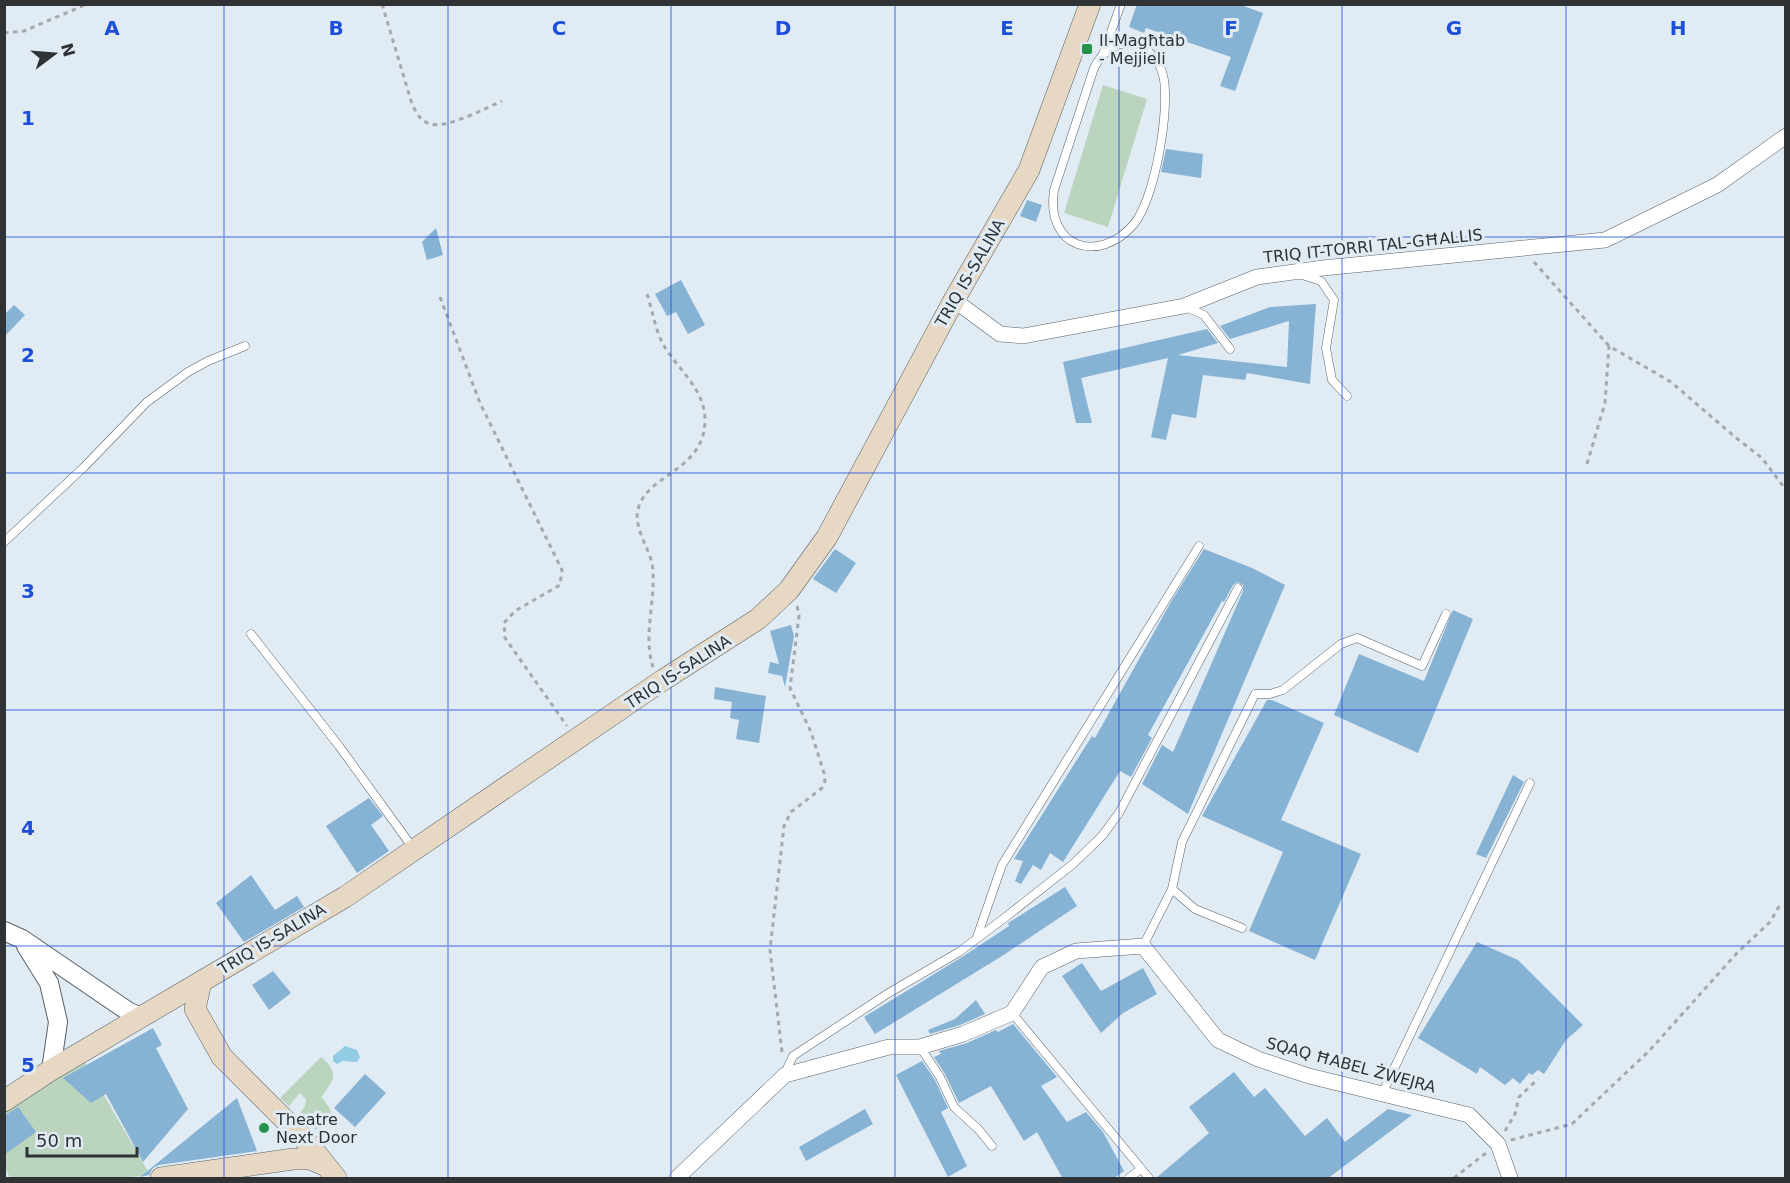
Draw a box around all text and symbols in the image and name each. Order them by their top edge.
text: A [104,16,120,40]
text: B [328,16,344,40]
text: C [552,16,566,40]
text: D [775,16,791,40]
text: E [1000,16,1014,40]
text: F [1224,16,1238,40]
text: G [1446,16,1462,40]
text: H [1670,16,1686,40]
north arrow [24,24,84,84]
place label: Il-Magħtab - Mejjieli [1099,31,1185,68]
text: N [57,41,79,59]
marker: Il-Magħtab - Mejjieli [1080,42,1094,56]
text: 1 [21,106,35,130]
street label: TRIQ IS-SALINA [931,215,1009,331]
street label: TRIQ IT-TORRI TAL-GĦALLIS [1262,225,1483,267]
text: 2 [21,343,35,367]
text: 3 [21,579,35,603]
street label: TRIQ IS-SALINA [621,631,734,714]
text: 4 [21,816,35,840]
street label: TRIQ IS-SALINA [214,899,329,979]
street label: SQAQ ĦABEL ŻWEJRA [1264,1033,1438,1097]
text: 5 [21,1053,35,1077]
place label: Theatre Next Door [275,1110,357,1147]
scale bar [27,1120,136,1158]
marker: Theatre Next Door [257,1121,271,1135]
text: 50 m [36,1130,82,1151]

